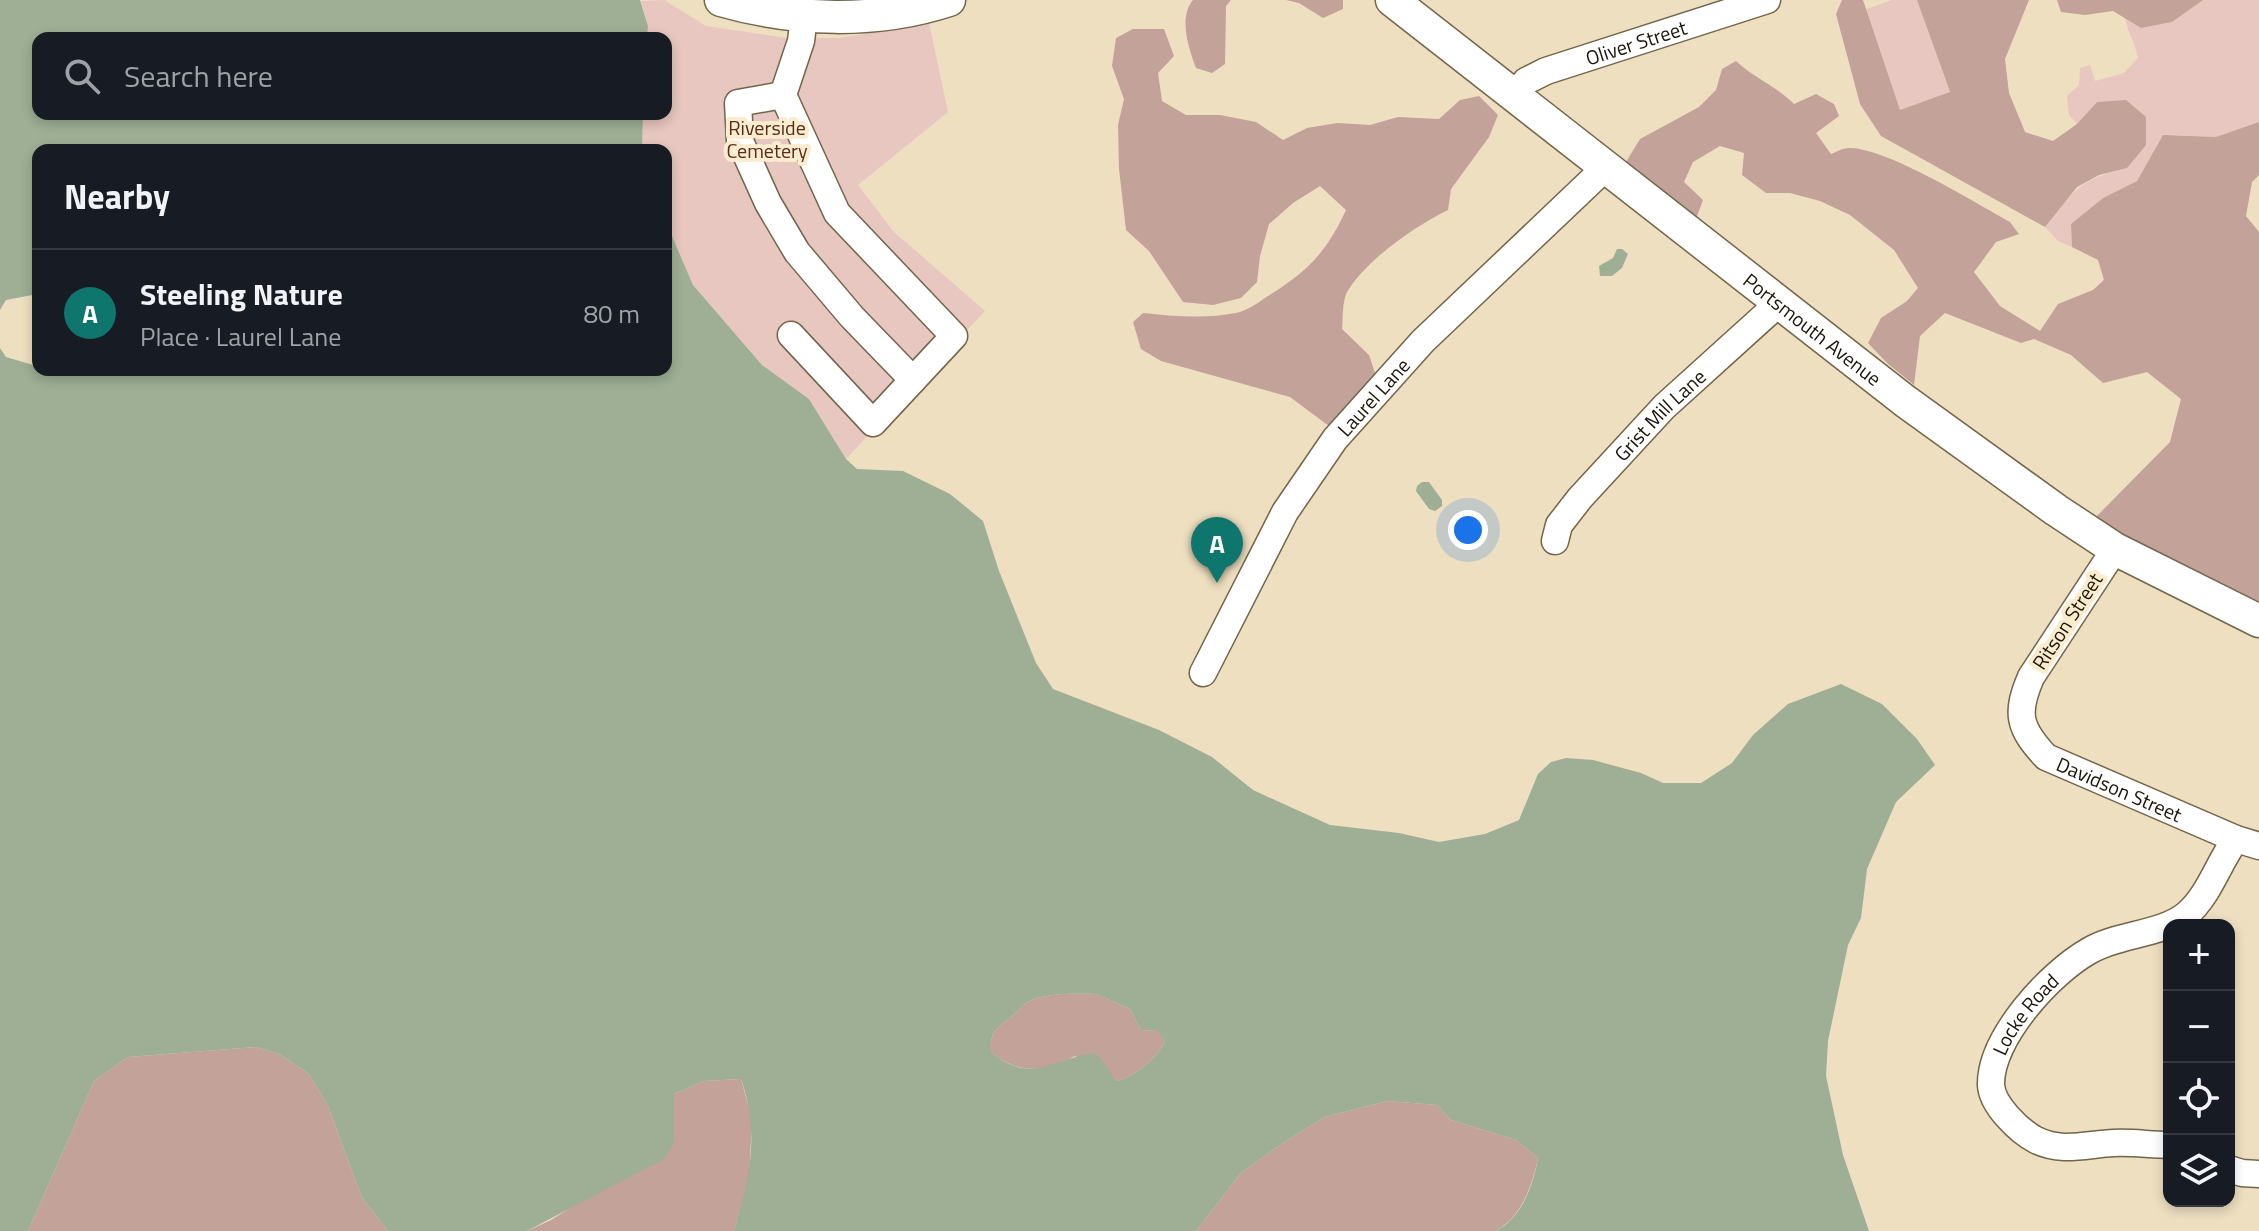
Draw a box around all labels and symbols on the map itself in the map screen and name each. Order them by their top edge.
street label: Oliver Street [1581,11,1691,73]
park label: Riverside Cemetery [726,112,808,166]
street label: Portsmouth Avenue [1737,265,1889,393]
street label: Laurel Lane [1329,350,1417,443]
street label: Grist Mill Lane [1606,361,1712,468]
your location [1448,510,1488,550]
pin: A [1191,517,1243,583]
street label: Ritson Street [2024,566,2110,676]
street label: Davidson Street [2052,748,2187,829]
street label: Locke Road [1984,966,2065,1060]

